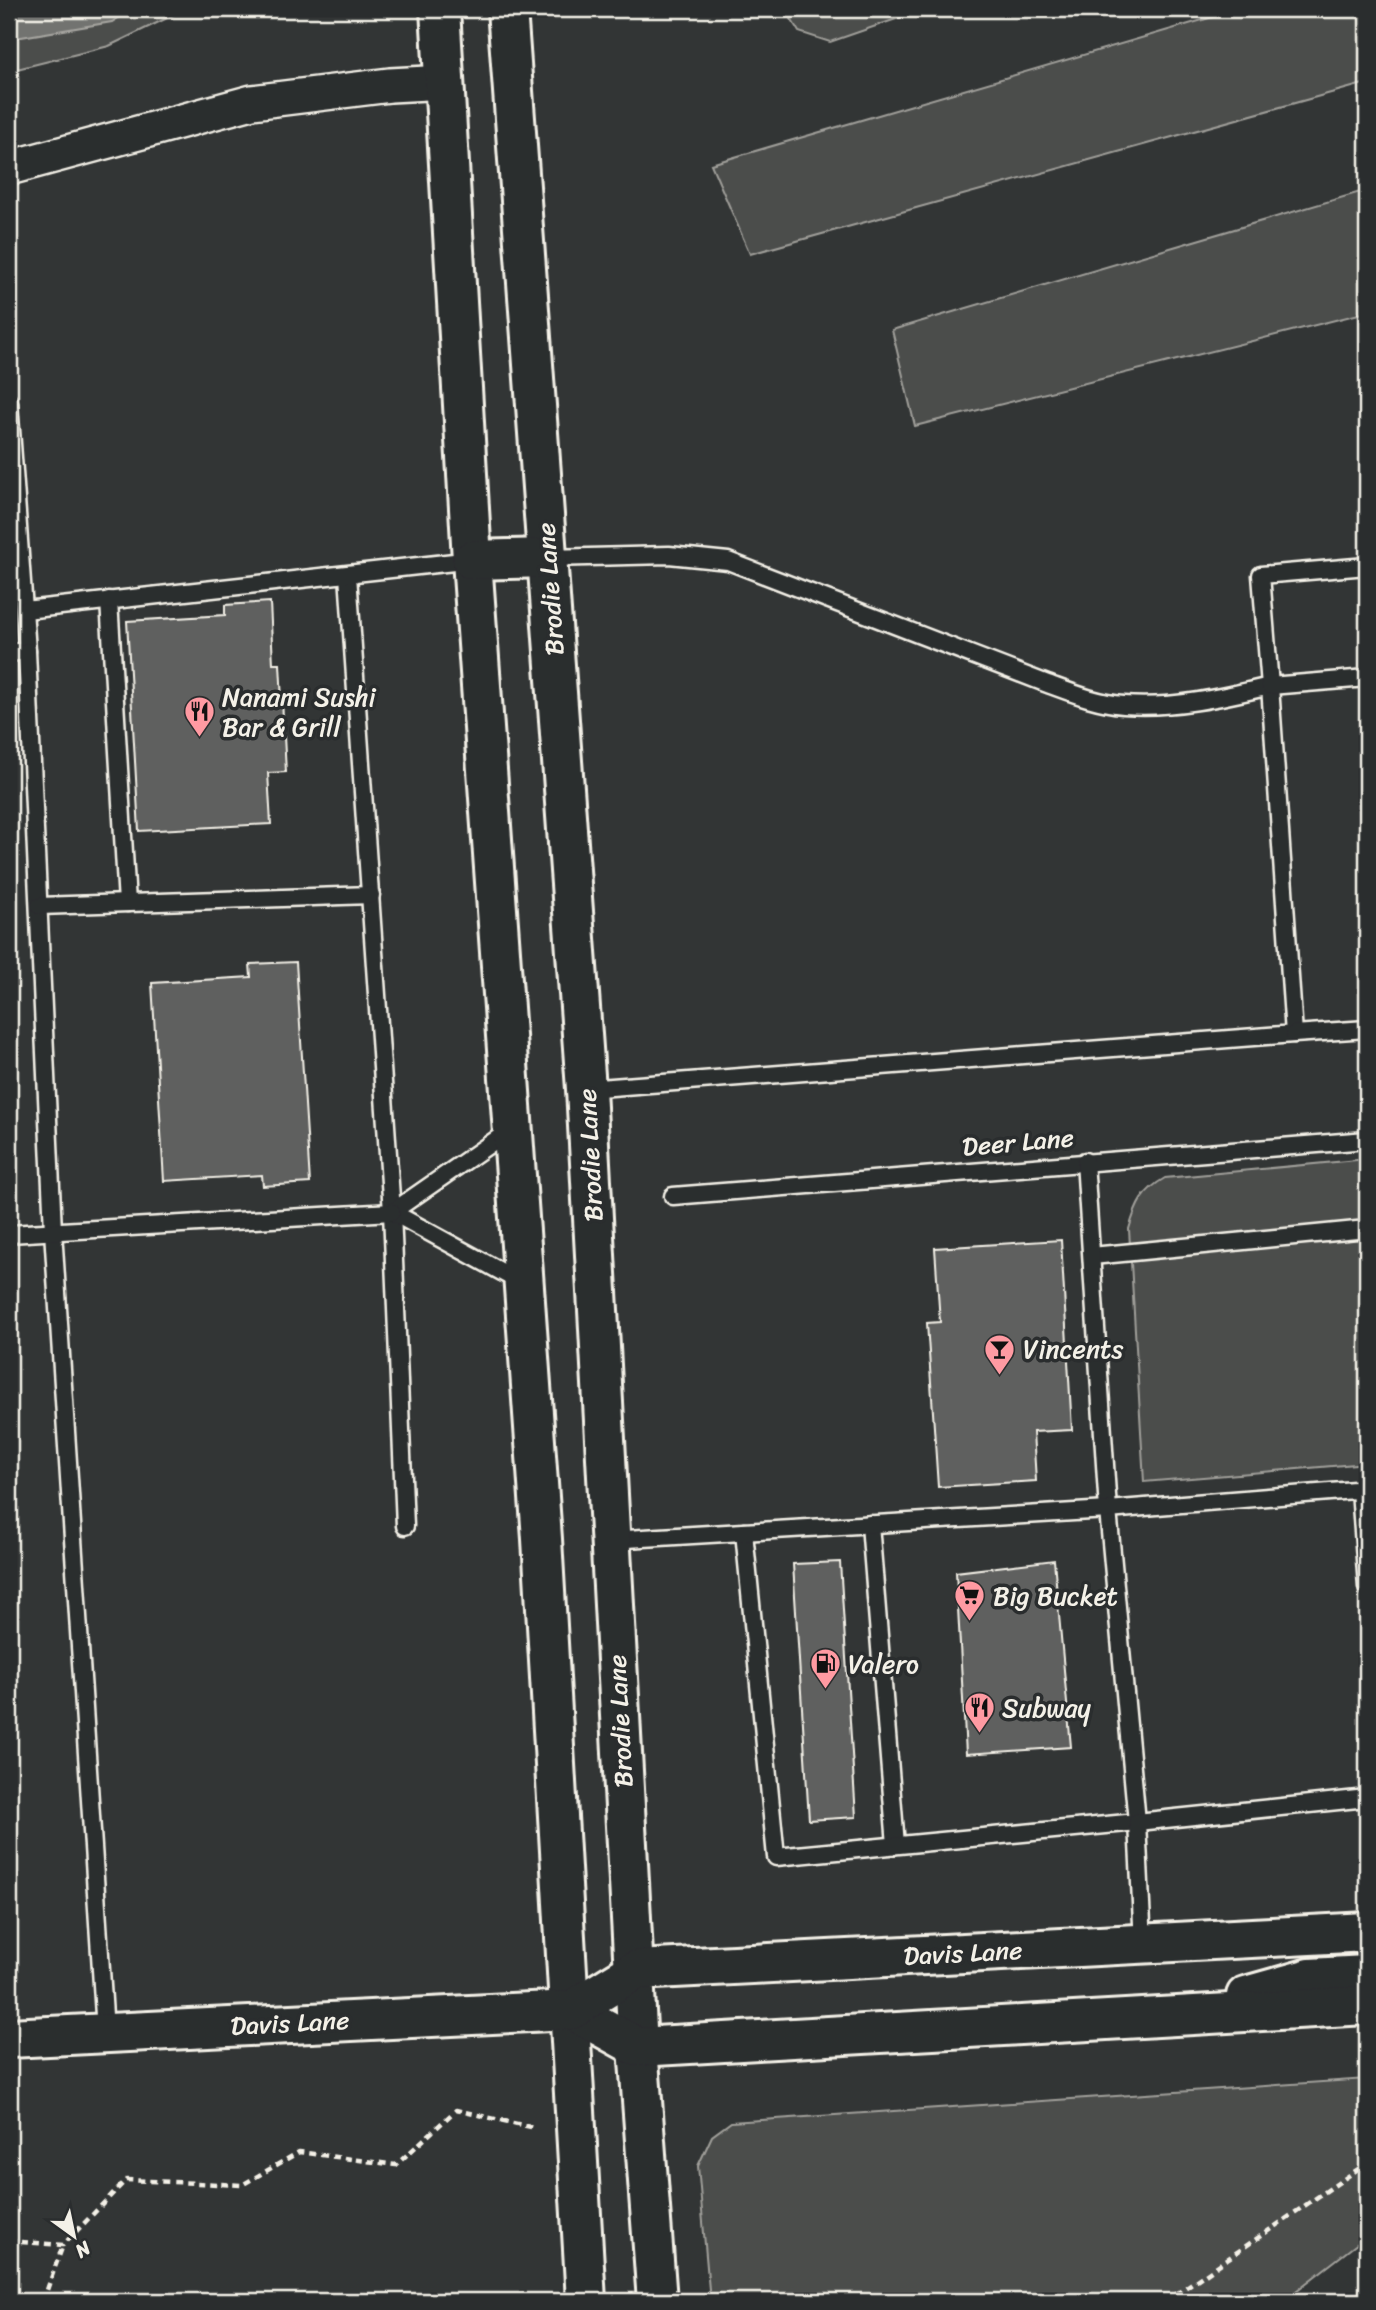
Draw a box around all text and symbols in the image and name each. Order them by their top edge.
street label: Brodie Lane [522,521,578,657]
place label: Nanami Sushi Bar & Grill [222,674,377,750]
restaurant icon: Nanami Sushi Bar & Grill [182,695,216,739]
street label: Brodie Lane [564,1087,616,1223]
street label: Deer Lane [960,1114,1076,1170]
place label: Vincents [1023,1326,1123,1372]
bar icon: Vincents [983,1332,1017,1376]
place label: Big Bucket [993,1573,1118,1619]
supermarket icon: Big Bucket [953,1579,987,1623]
place label: Valero [848,1641,919,1687]
fuel station icon: Valero [808,1647,842,1691]
street label: Brodie Lane [594,1653,646,1789]
place label: Subway [1002,1685,1092,1731]
restaurant icon: Subway [962,1691,996,1735]
street label: Davis Lane [902,1927,1024,1979]
street label: Davis Lane [229,1997,351,2049]
north arrow [38,2202,108,2272]
text: N [68,2232,98,2268]

